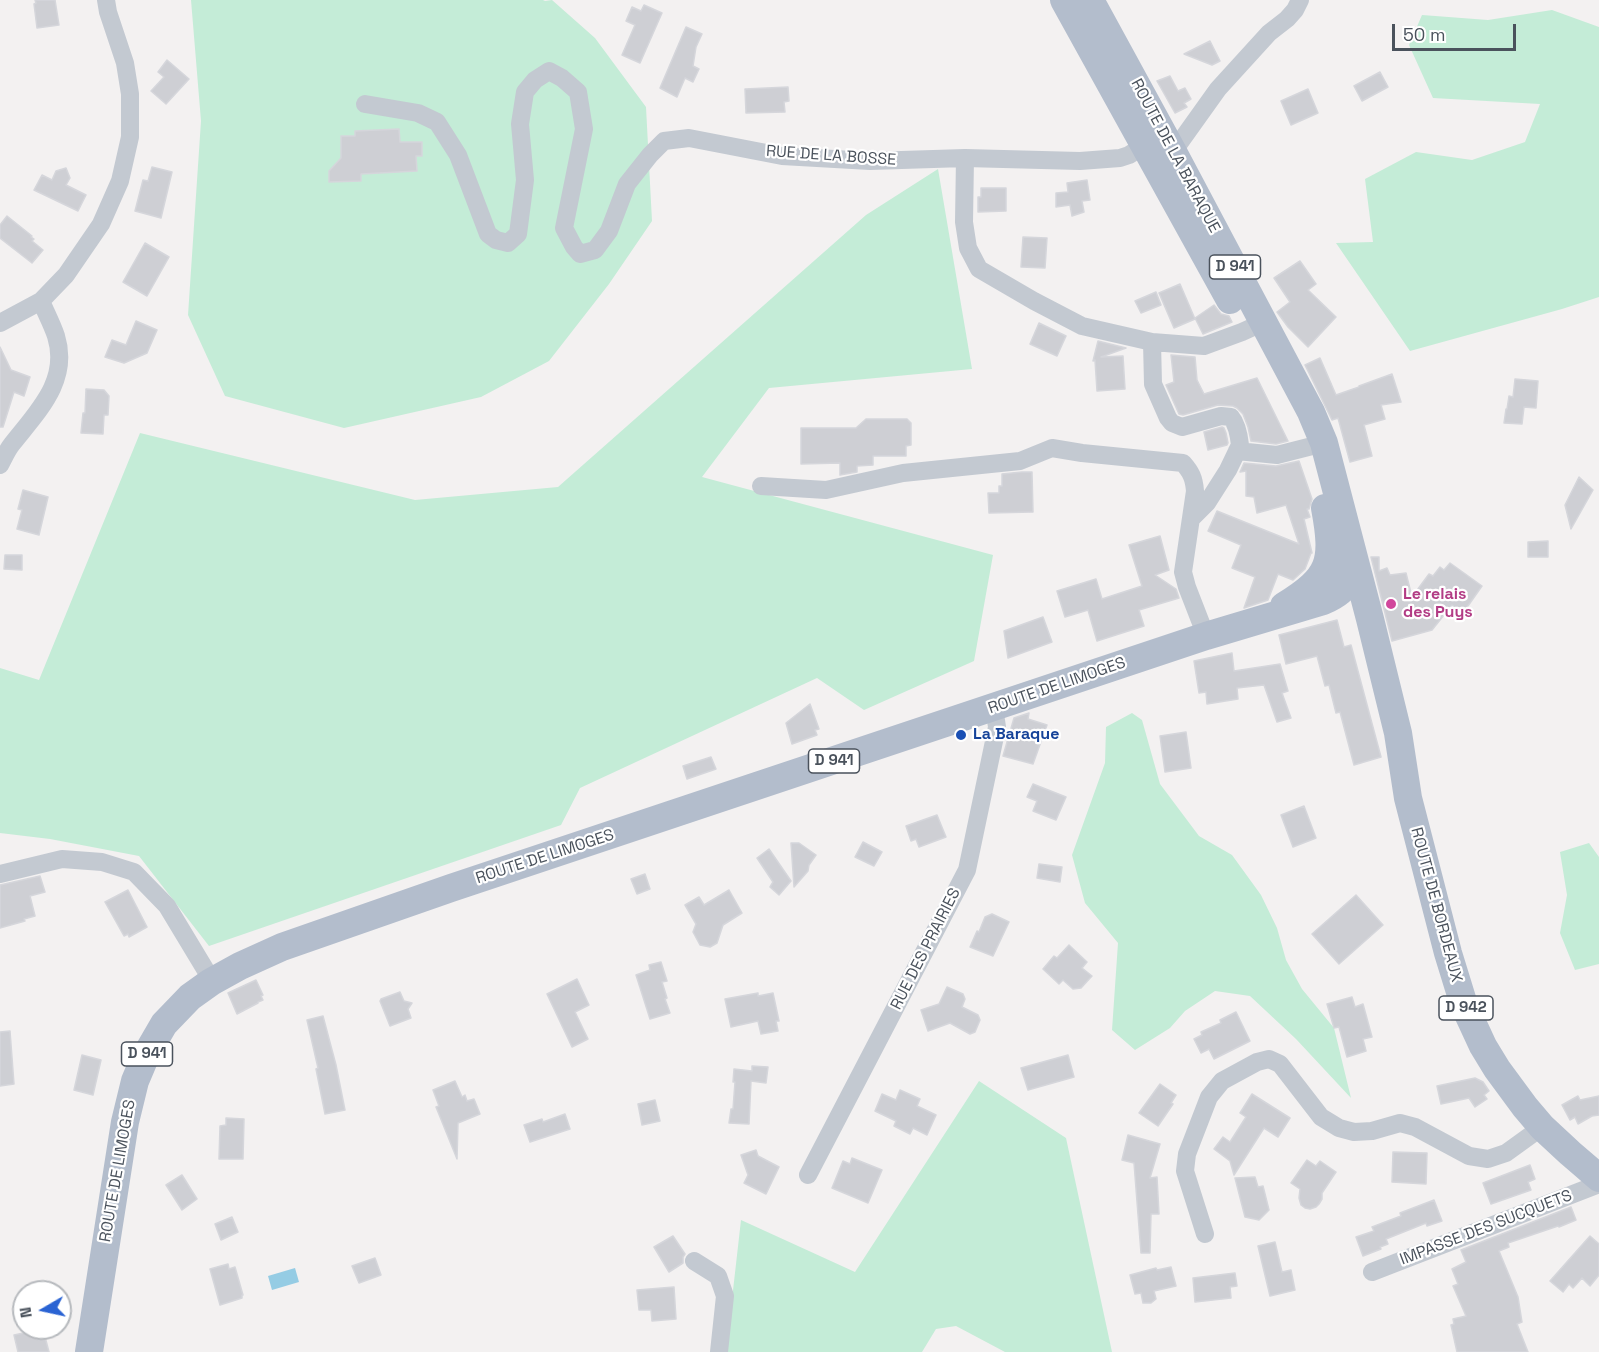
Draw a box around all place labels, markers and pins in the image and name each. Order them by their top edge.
place label: Le relais des Puys [1403,585,1473,623]
marker: Le relais des Puys [1384,597,1398,611]
place label: La Baraque [973,725,1059,745]
marker: La Baraque [954,728,968,742]

